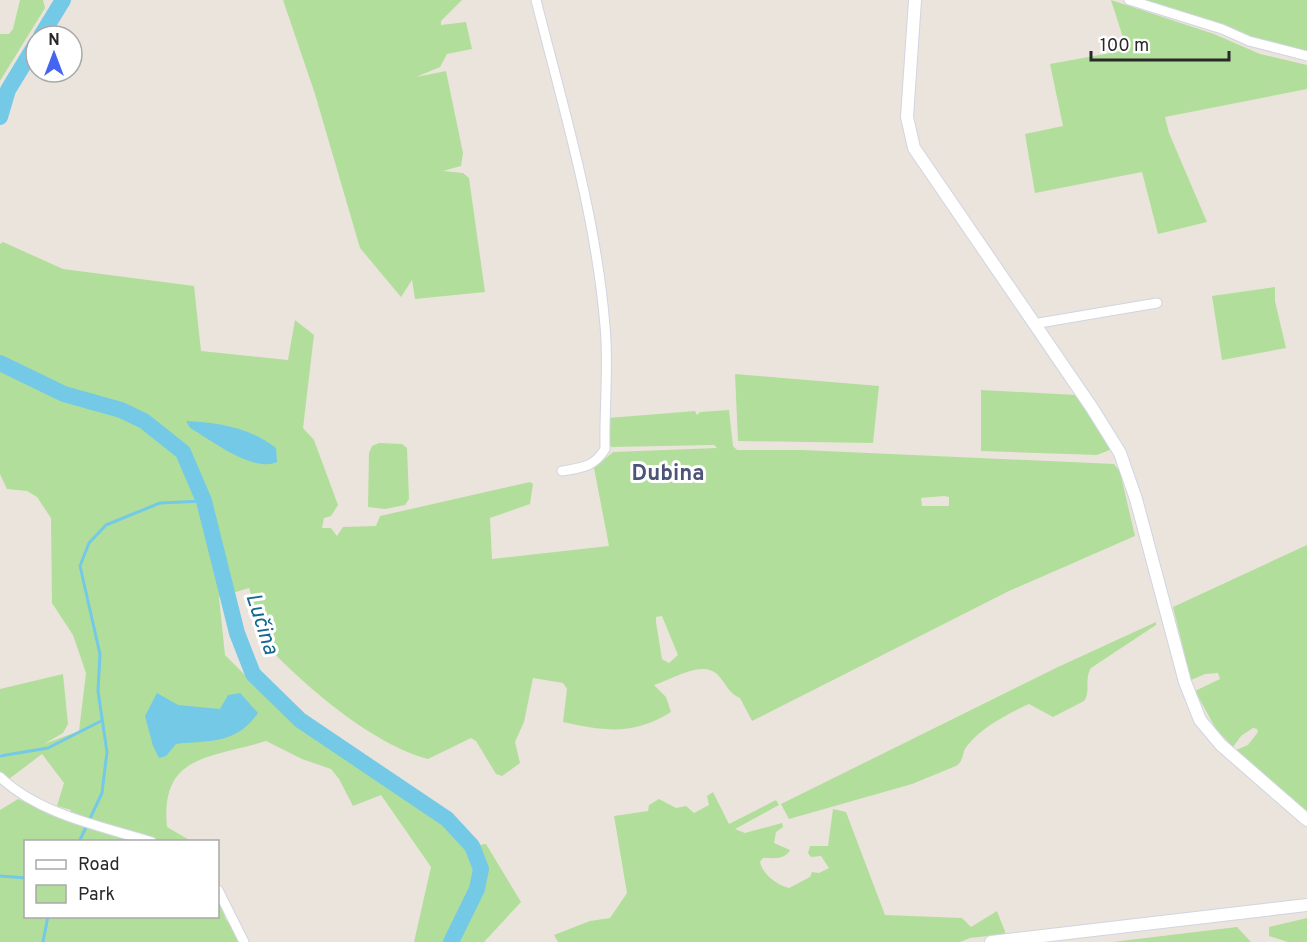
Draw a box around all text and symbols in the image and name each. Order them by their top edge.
north arrow [24,24,84,84]
scale bar [1091,24,1229,62]
text: N [48,31,60,51]
text: 100 m [1100,35,1149,58]
district label: Dubina [632,461,704,488]
water label: Lučina [238,590,284,659]
legend [24,840,219,918]
text: Road [78,854,120,877]
text: Park [78,884,115,907]

